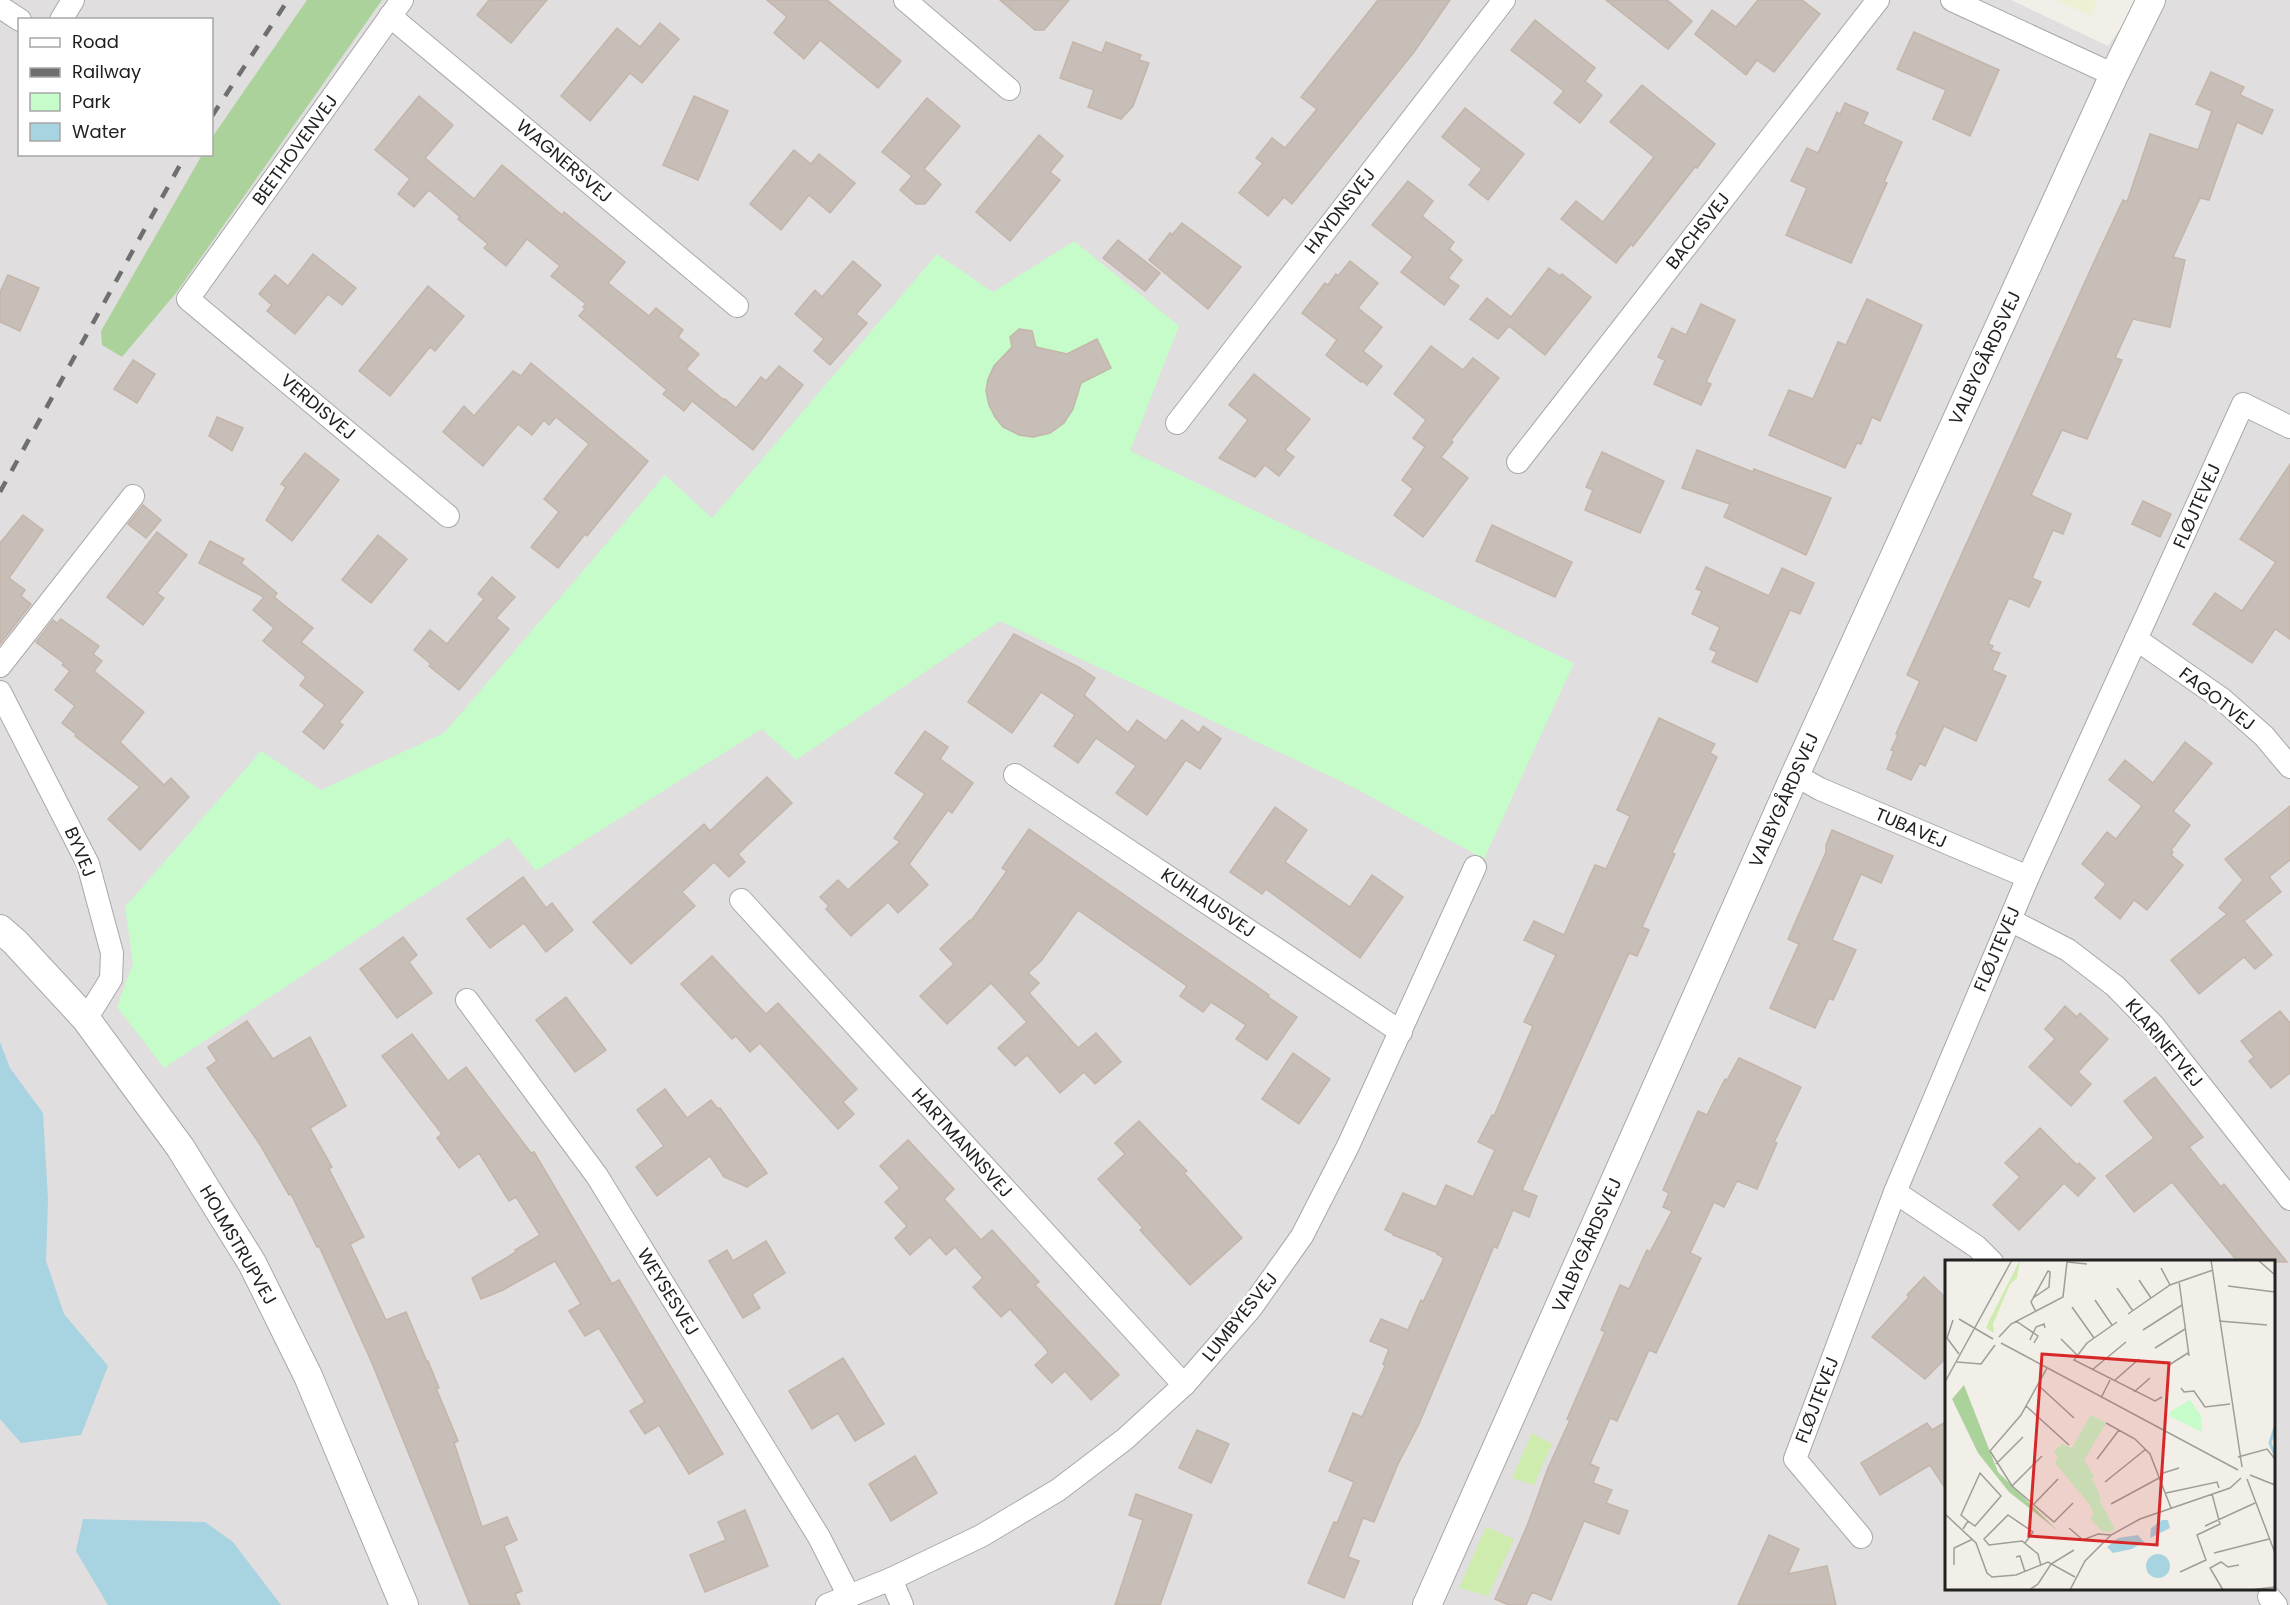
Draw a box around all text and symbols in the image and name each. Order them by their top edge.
legend [18,18,213,156]
text: Road [72,29,119,54]
text: Railway [72,59,141,84]
text: Park [72,89,111,114]
street label: BEETHOVENVEJ [246,89,343,210]
street label: WAGNERSVEJ [511,113,618,208]
text: Water [72,119,126,144]
street label: HAYDNSVEJ [1298,163,1381,259]
street label: BACHSVEJ [1660,187,1735,274]
street label: VALBYGÅRDSVEJ [1943,287,2027,429]
street label: VERDISVEJ [275,368,361,445]
street label: FLØJTEVEJ [2167,459,2226,552]
street label: FAGOTVEJ [2174,661,2260,736]
street label: VALBYGÅRDSVEJ [1743,729,1824,871]
street label: TUBAVEJ [1871,801,1951,854]
street label: BYVEJ [59,823,102,881]
street label: KUHLAUSVEJ [1156,862,1260,943]
street label: FLØJTEVEJ [1967,902,2026,995]
street label: KLARINETVEJ [2120,993,2209,1092]
street label: HARTMANNSVEJ [906,1082,1018,1203]
street label: VALBYGÅRDSVEJ [1546,1174,1627,1316]
street label: HOLMSTRUPVEJ [194,1180,283,1309]
street label: WEYSESVEJ [632,1243,705,1340]
inset map [1945,1260,2275,1590]
street label: LUMBYESVEJ [1196,1267,1283,1366]
street label: FLØJTEVEJ [1789,1353,1844,1447]

